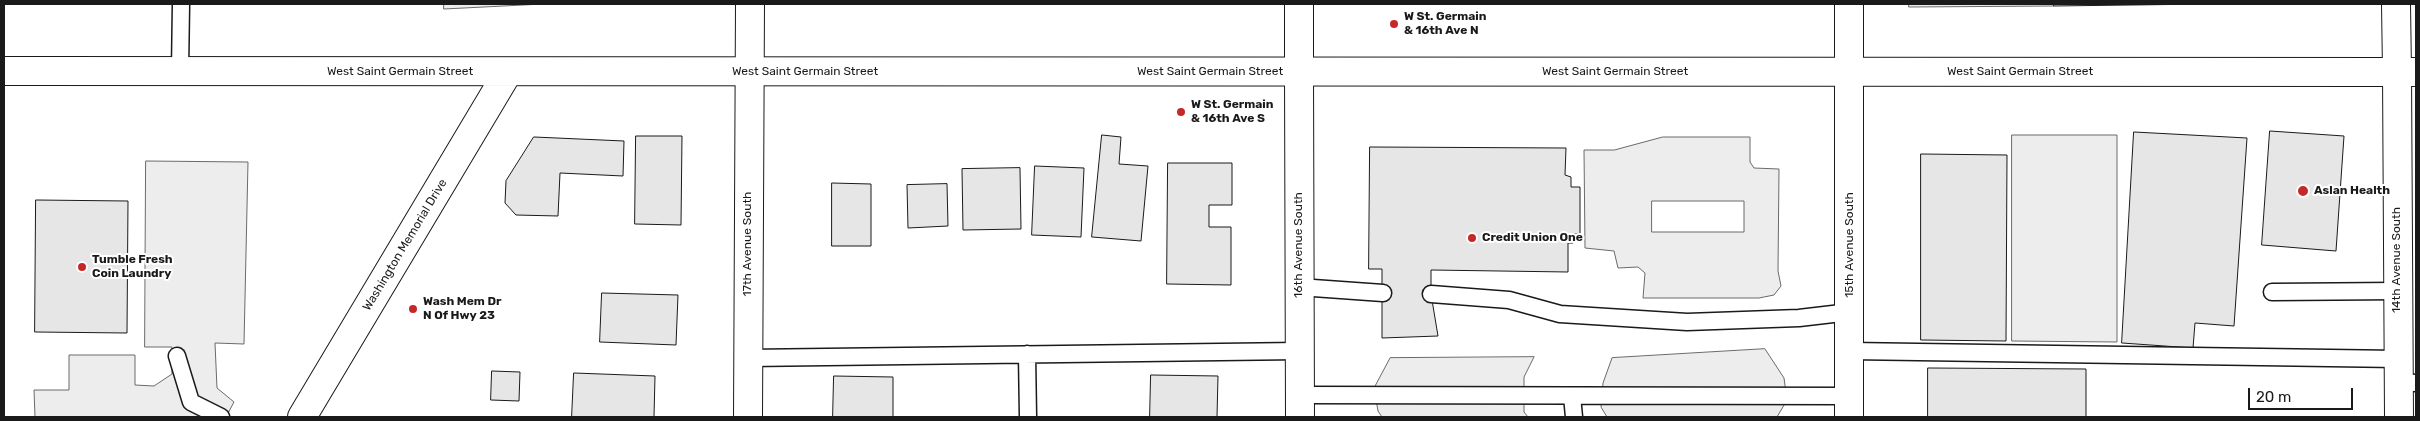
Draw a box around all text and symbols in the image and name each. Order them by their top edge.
place label: W St. Germain & 16th Ave N [1404,10,1486,38]
marker: W St. Germain & 16th Ave N [1388,18,1400,30]
street label: West Saint Germain Street [327,65,473,79]
street label: West Saint Germain Street [732,65,878,79]
street label: West Saint Germain Street [1137,65,1283,79]
street label: West Saint Germain Street [1542,65,1688,79]
street label: West Saint Germain Street [1947,65,2093,79]
place label: W St. Germain & 16th Ave S [1191,98,1273,126]
marker: W St. Germain & 16th Ave S [1175,106,1187,118]
street label: Washington Memorial Drive [360,177,450,313]
marker: Aslan Health [2296,184,2310,198]
place label: Aslan Health [2314,184,2390,198]
street label: 17th Avenue South [741,192,755,296]
street label: 16th Avenue South [1292,192,1306,298]
street label: 15th Avenue South [1843,192,1857,298]
street label: 14th Avenue South [2390,207,2404,313]
place label: Credit Union One [1482,231,1583,245]
marker: Credit Union One [1466,232,1478,244]
place label: Tumble Fresh Coin Laundry [92,253,173,281]
marker: Tumble Fresh Coin Laundry [76,261,88,273]
place label: Wash Mem Dr N Of Hwy 23 [423,295,501,323]
marker: Wash Mem Dr N Of Hwy 23 [407,303,419,315]
scale bar [2250,378,2355,410]
text: 20 m [2256,388,2291,406]

